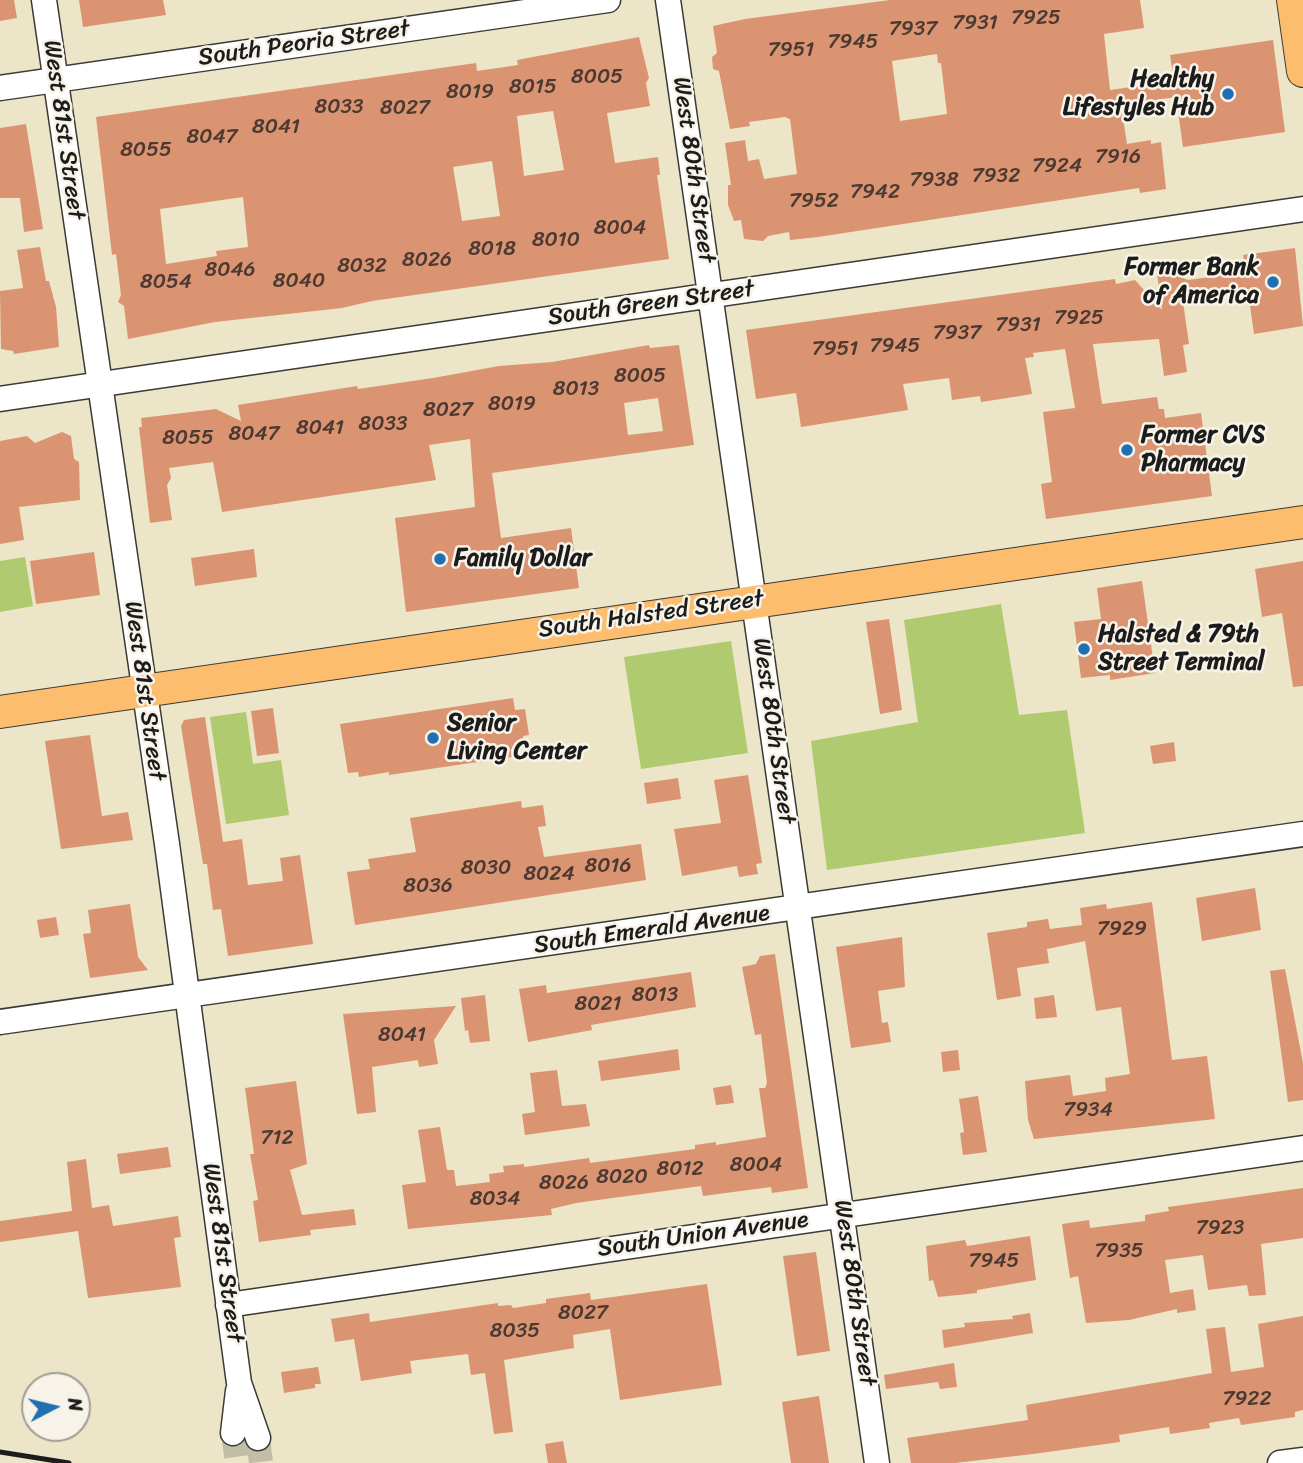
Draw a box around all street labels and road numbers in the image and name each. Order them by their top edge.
street label: South Peoria Street [197,15,411,73]
street label: West 81st Street [36,38,90,222]
street label: West 80th Street [666,75,720,265]
street label: South Green Street [546,275,756,333]
street label: South Halsted Street [537,585,765,645]
street label: West 81st Street [117,599,171,783]
street label: West 80th Street [746,636,800,826]
street label: South Emerald Avenue [532,899,772,961]
street label: West 81st Street [195,1161,249,1345]
street label: West 80th Street [827,1198,881,1388]
street label: South Union Avenue [596,1206,810,1264]

